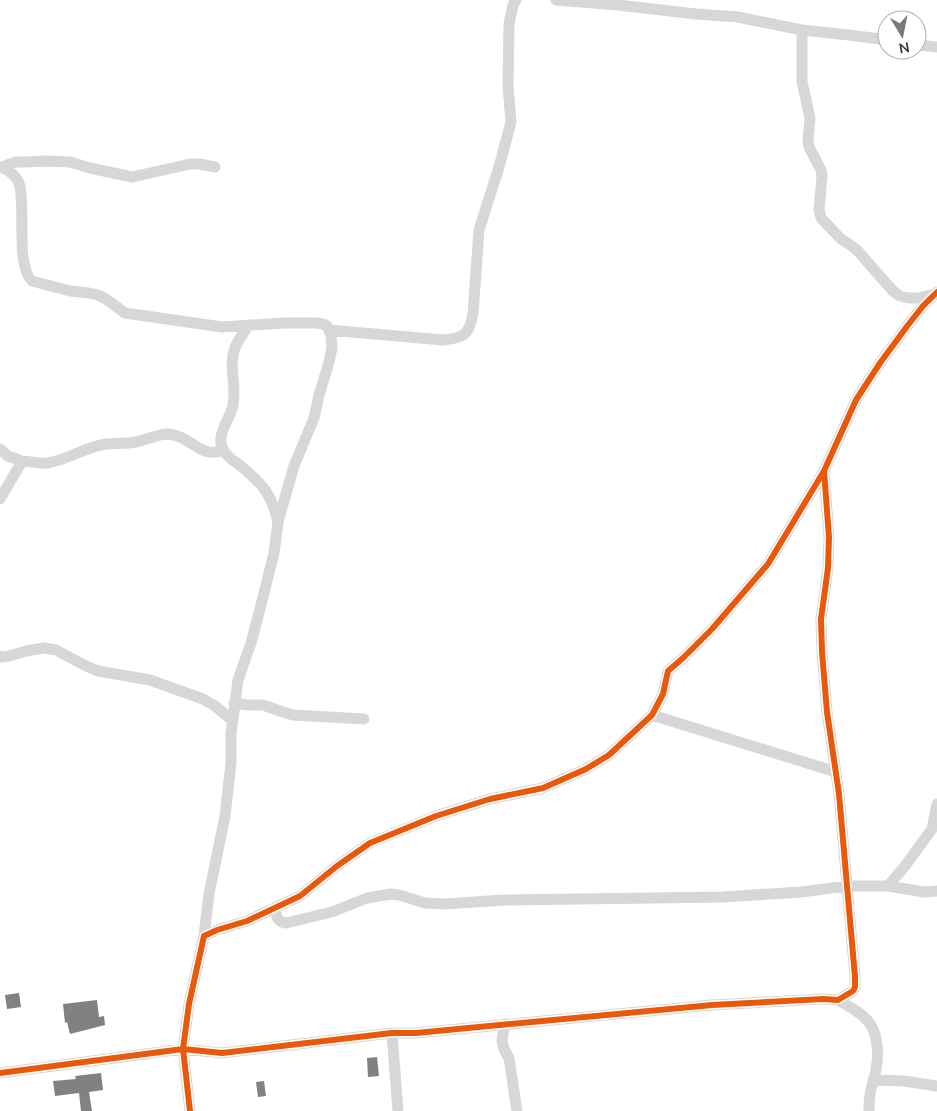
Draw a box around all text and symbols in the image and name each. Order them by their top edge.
north arrow [877,10,927,60]
text: N [897,37,911,58]

